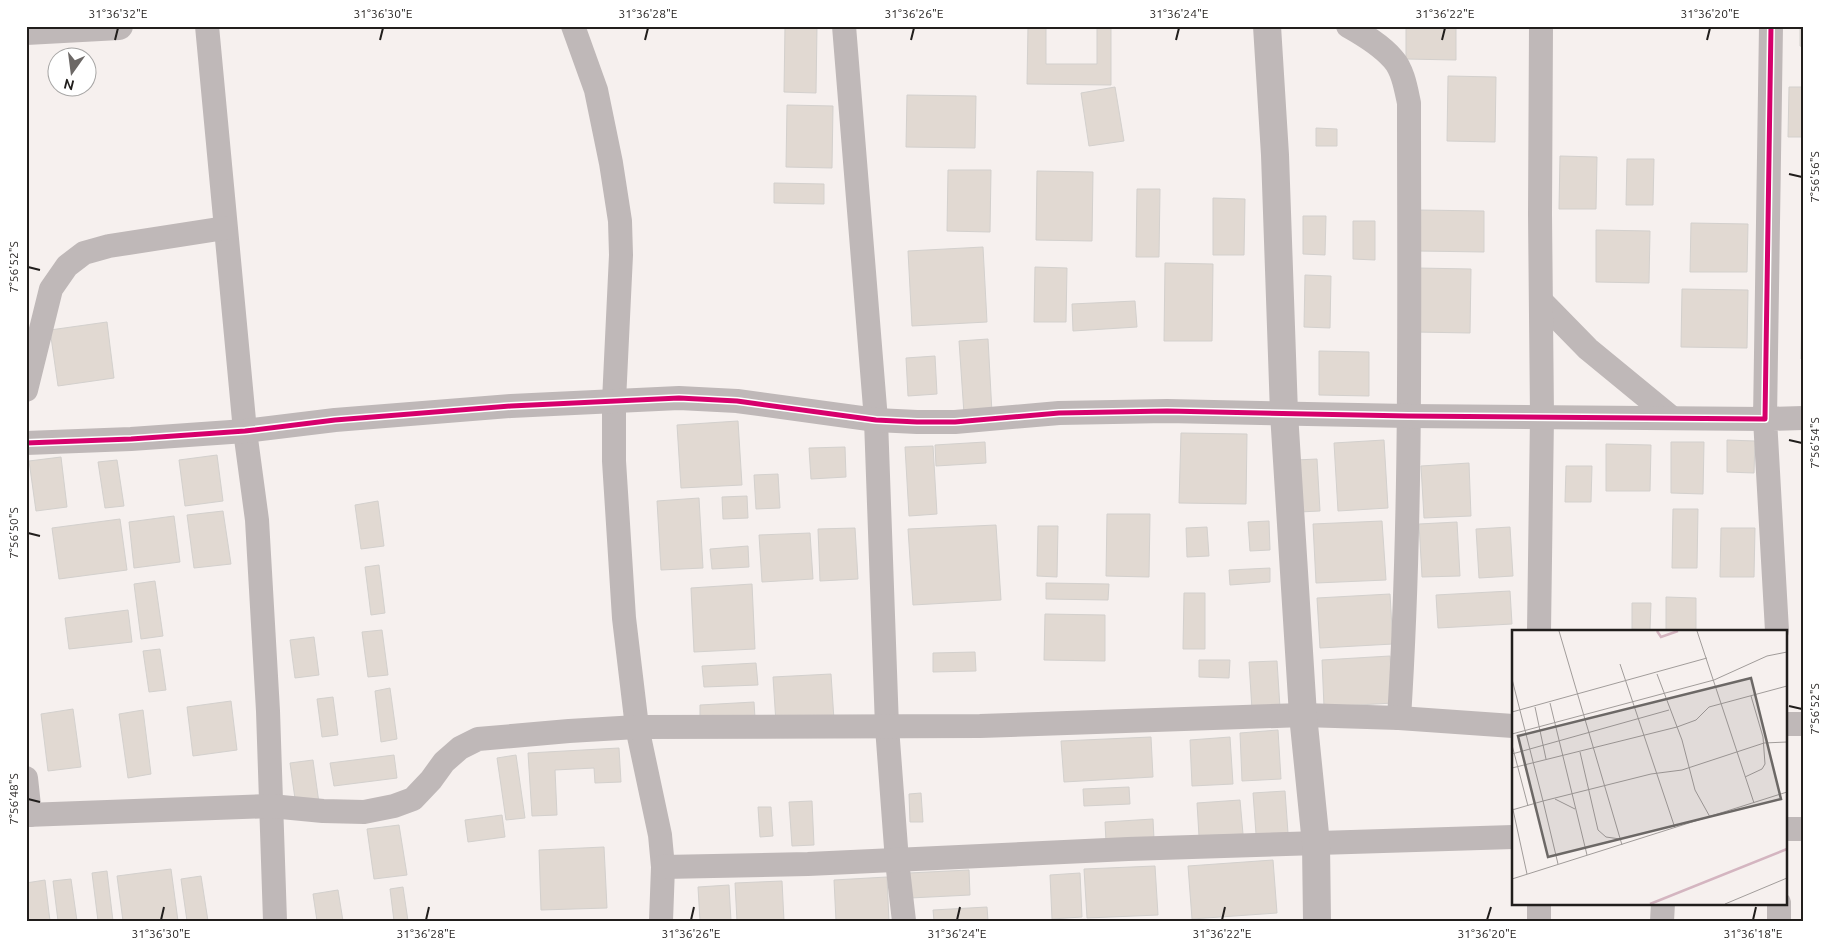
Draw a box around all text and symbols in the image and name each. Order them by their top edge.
text: 31°36'32"E [89,7,148,20]
text: 31°36'30"E [354,7,413,20]
text: 31°36'28"E [619,7,678,20]
text: 31°36'26"E [885,7,944,20]
text: 31°36'24"E [1150,7,1209,20]
text: 31°36'22"E [1416,7,1475,20]
text: 31°36'20"E [1681,7,1740,20]
north arrow [48,48,98,98]
text: N [62,76,76,94]
text: 7°56'56"S [1808,151,1821,203]
text: 7°56'52"S [7,241,20,293]
text: 7°56'54"S [1808,417,1821,469]
text: 7°56'50"S [7,507,20,559]
inset map [1512,630,1786,904]
text: 7°56'52"S [1808,683,1821,735]
text: 7°56'48"S [7,773,20,825]
text: 31°36'30"E [132,927,191,940]
text: 31°36'28"E [397,927,456,940]
text: 31°36'26"E [662,927,721,940]
text: 31°36'24"E [928,927,987,940]
text: 31°36'22"E [1193,927,1252,940]
text: 31°36'20"E [1458,927,1517,940]
text: 31°36'18"E [1724,927,1783,940]

